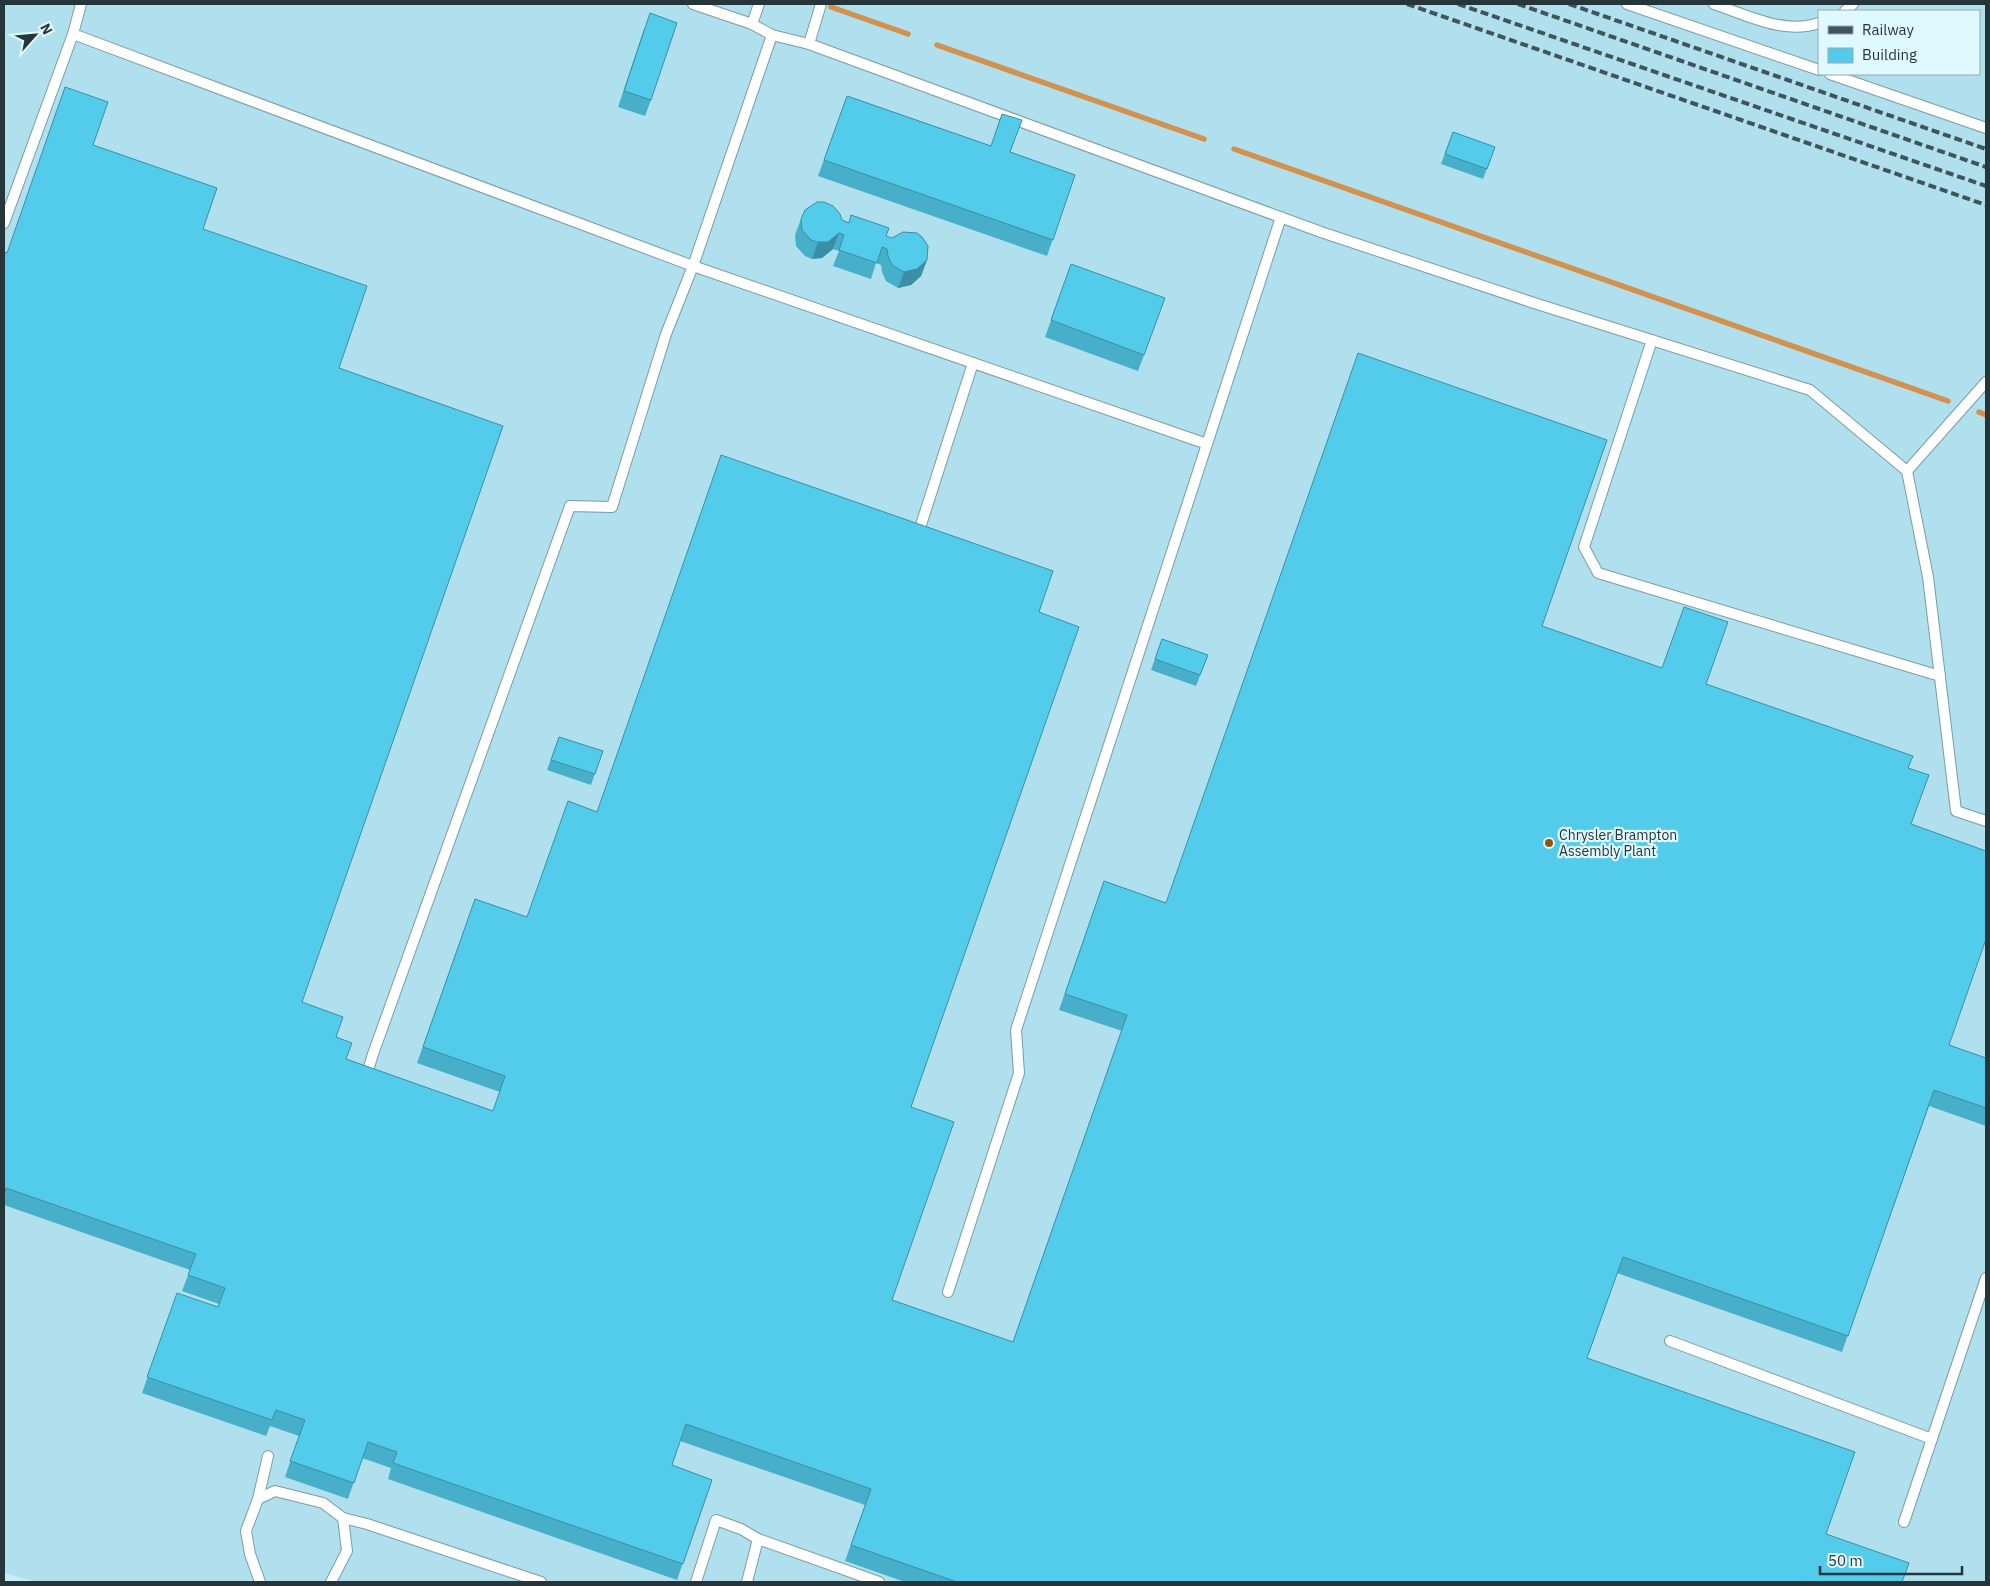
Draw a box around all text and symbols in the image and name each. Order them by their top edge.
north arrow [10,10,60,60]
legend [1818,10,1980,75]
text: N [36,20,57,38]
text: Railway [1862,20,1915,39]
text: Building [1862,45,1917,64]
place label: Chrysler Brampton Assembly Plant [1559,826,1677,860]
marker: Chrysler Brampton Assembly Plant [1543,837,1555,849]
scale bar [1820,1544,1962,1576]
text: 50 m [1828,1551,1863,1570]

